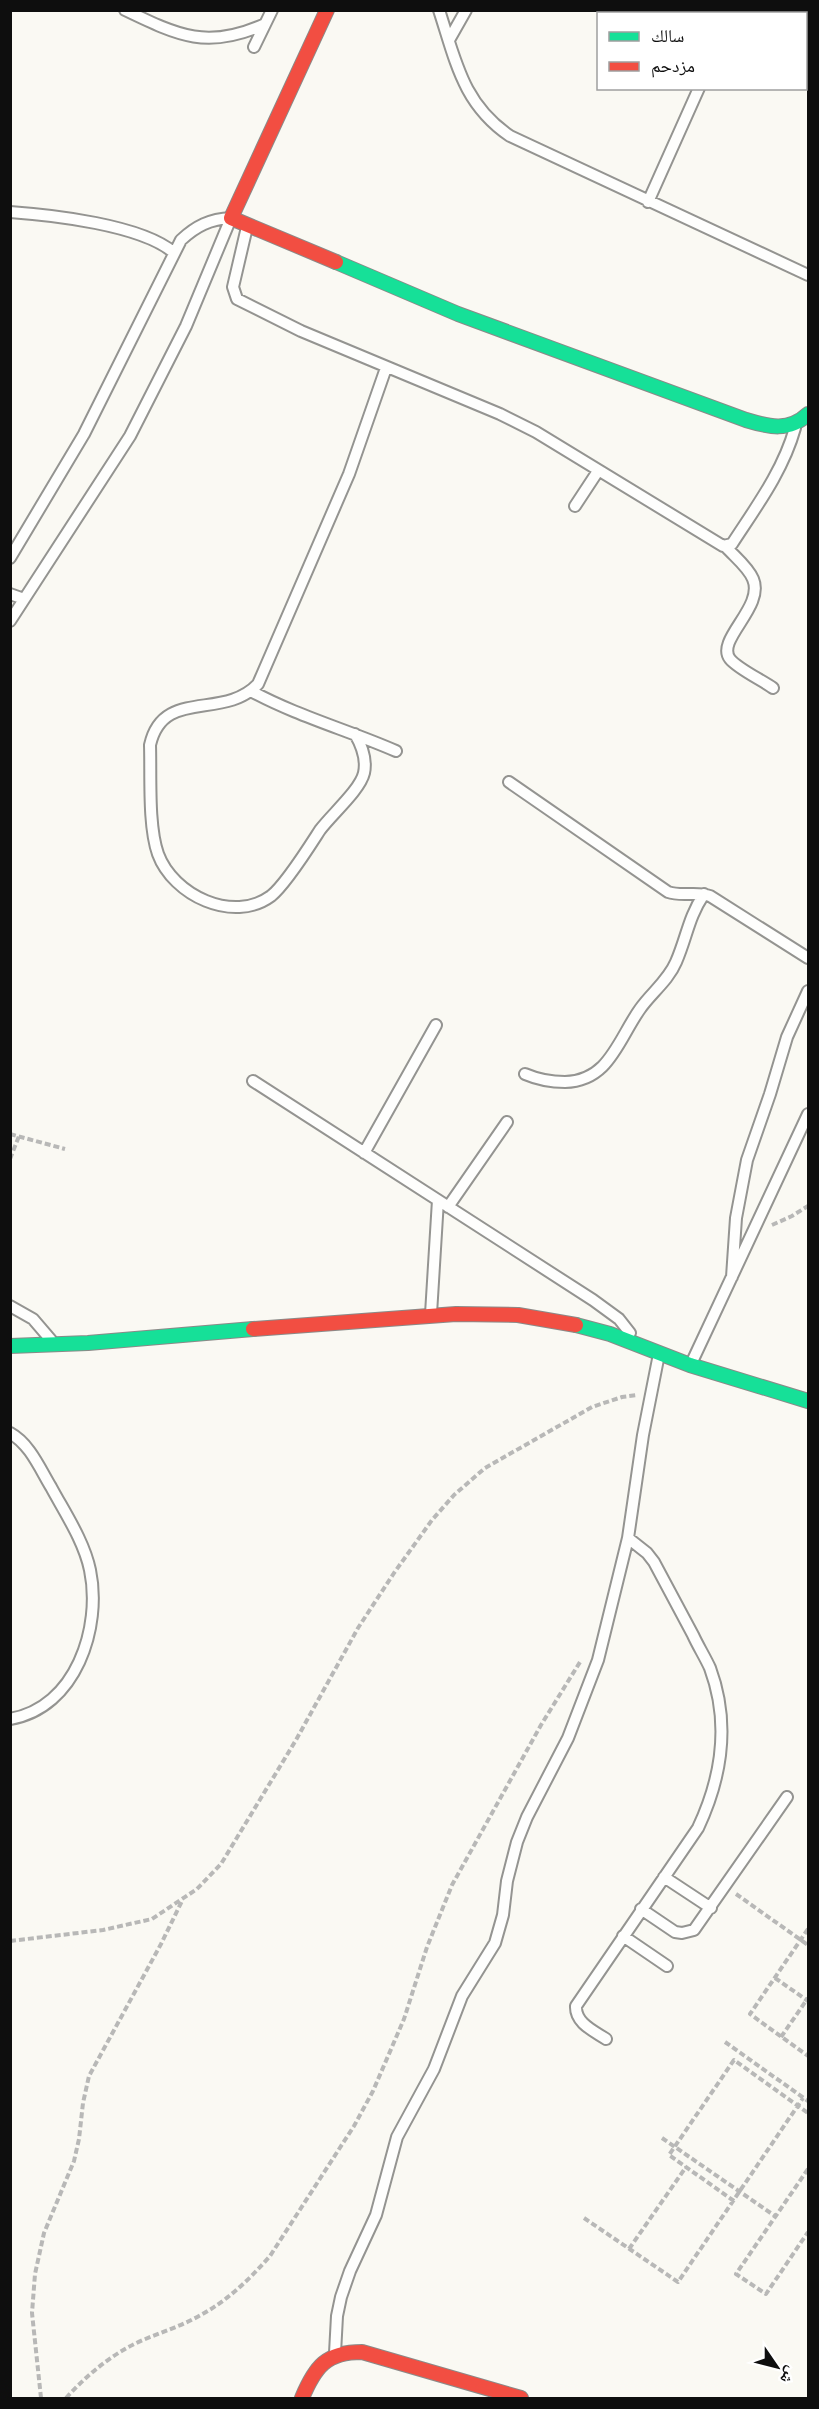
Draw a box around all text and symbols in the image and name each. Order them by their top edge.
legend [597,12,807,90]
text: سالك [651,23,684,48]
text: مزدحم [651,53,695,78]
north arrow [747,2337,807,2397]
text: ش [775,2362,803,2389]

